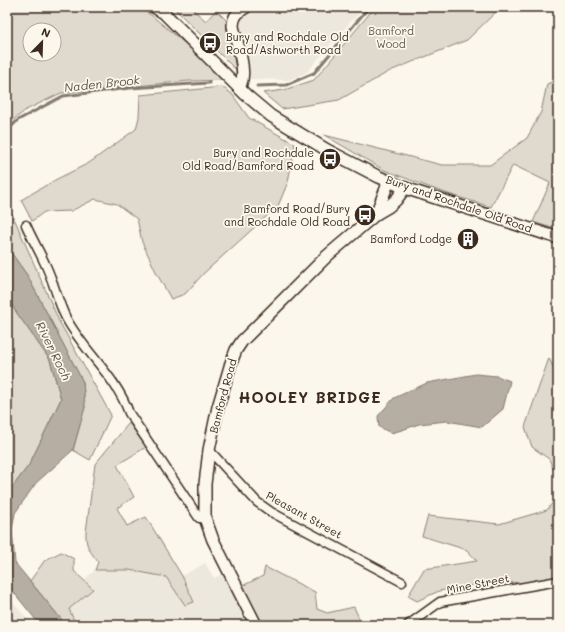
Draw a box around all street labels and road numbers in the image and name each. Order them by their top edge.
street label: Bury and Rochdale Old Road [384,171,534,236]
street label: Bamford Road [205,357,240,435]
street label: Pleasant Street [264,487,345,542]
street label: Mine Street [445,570,511,597]

